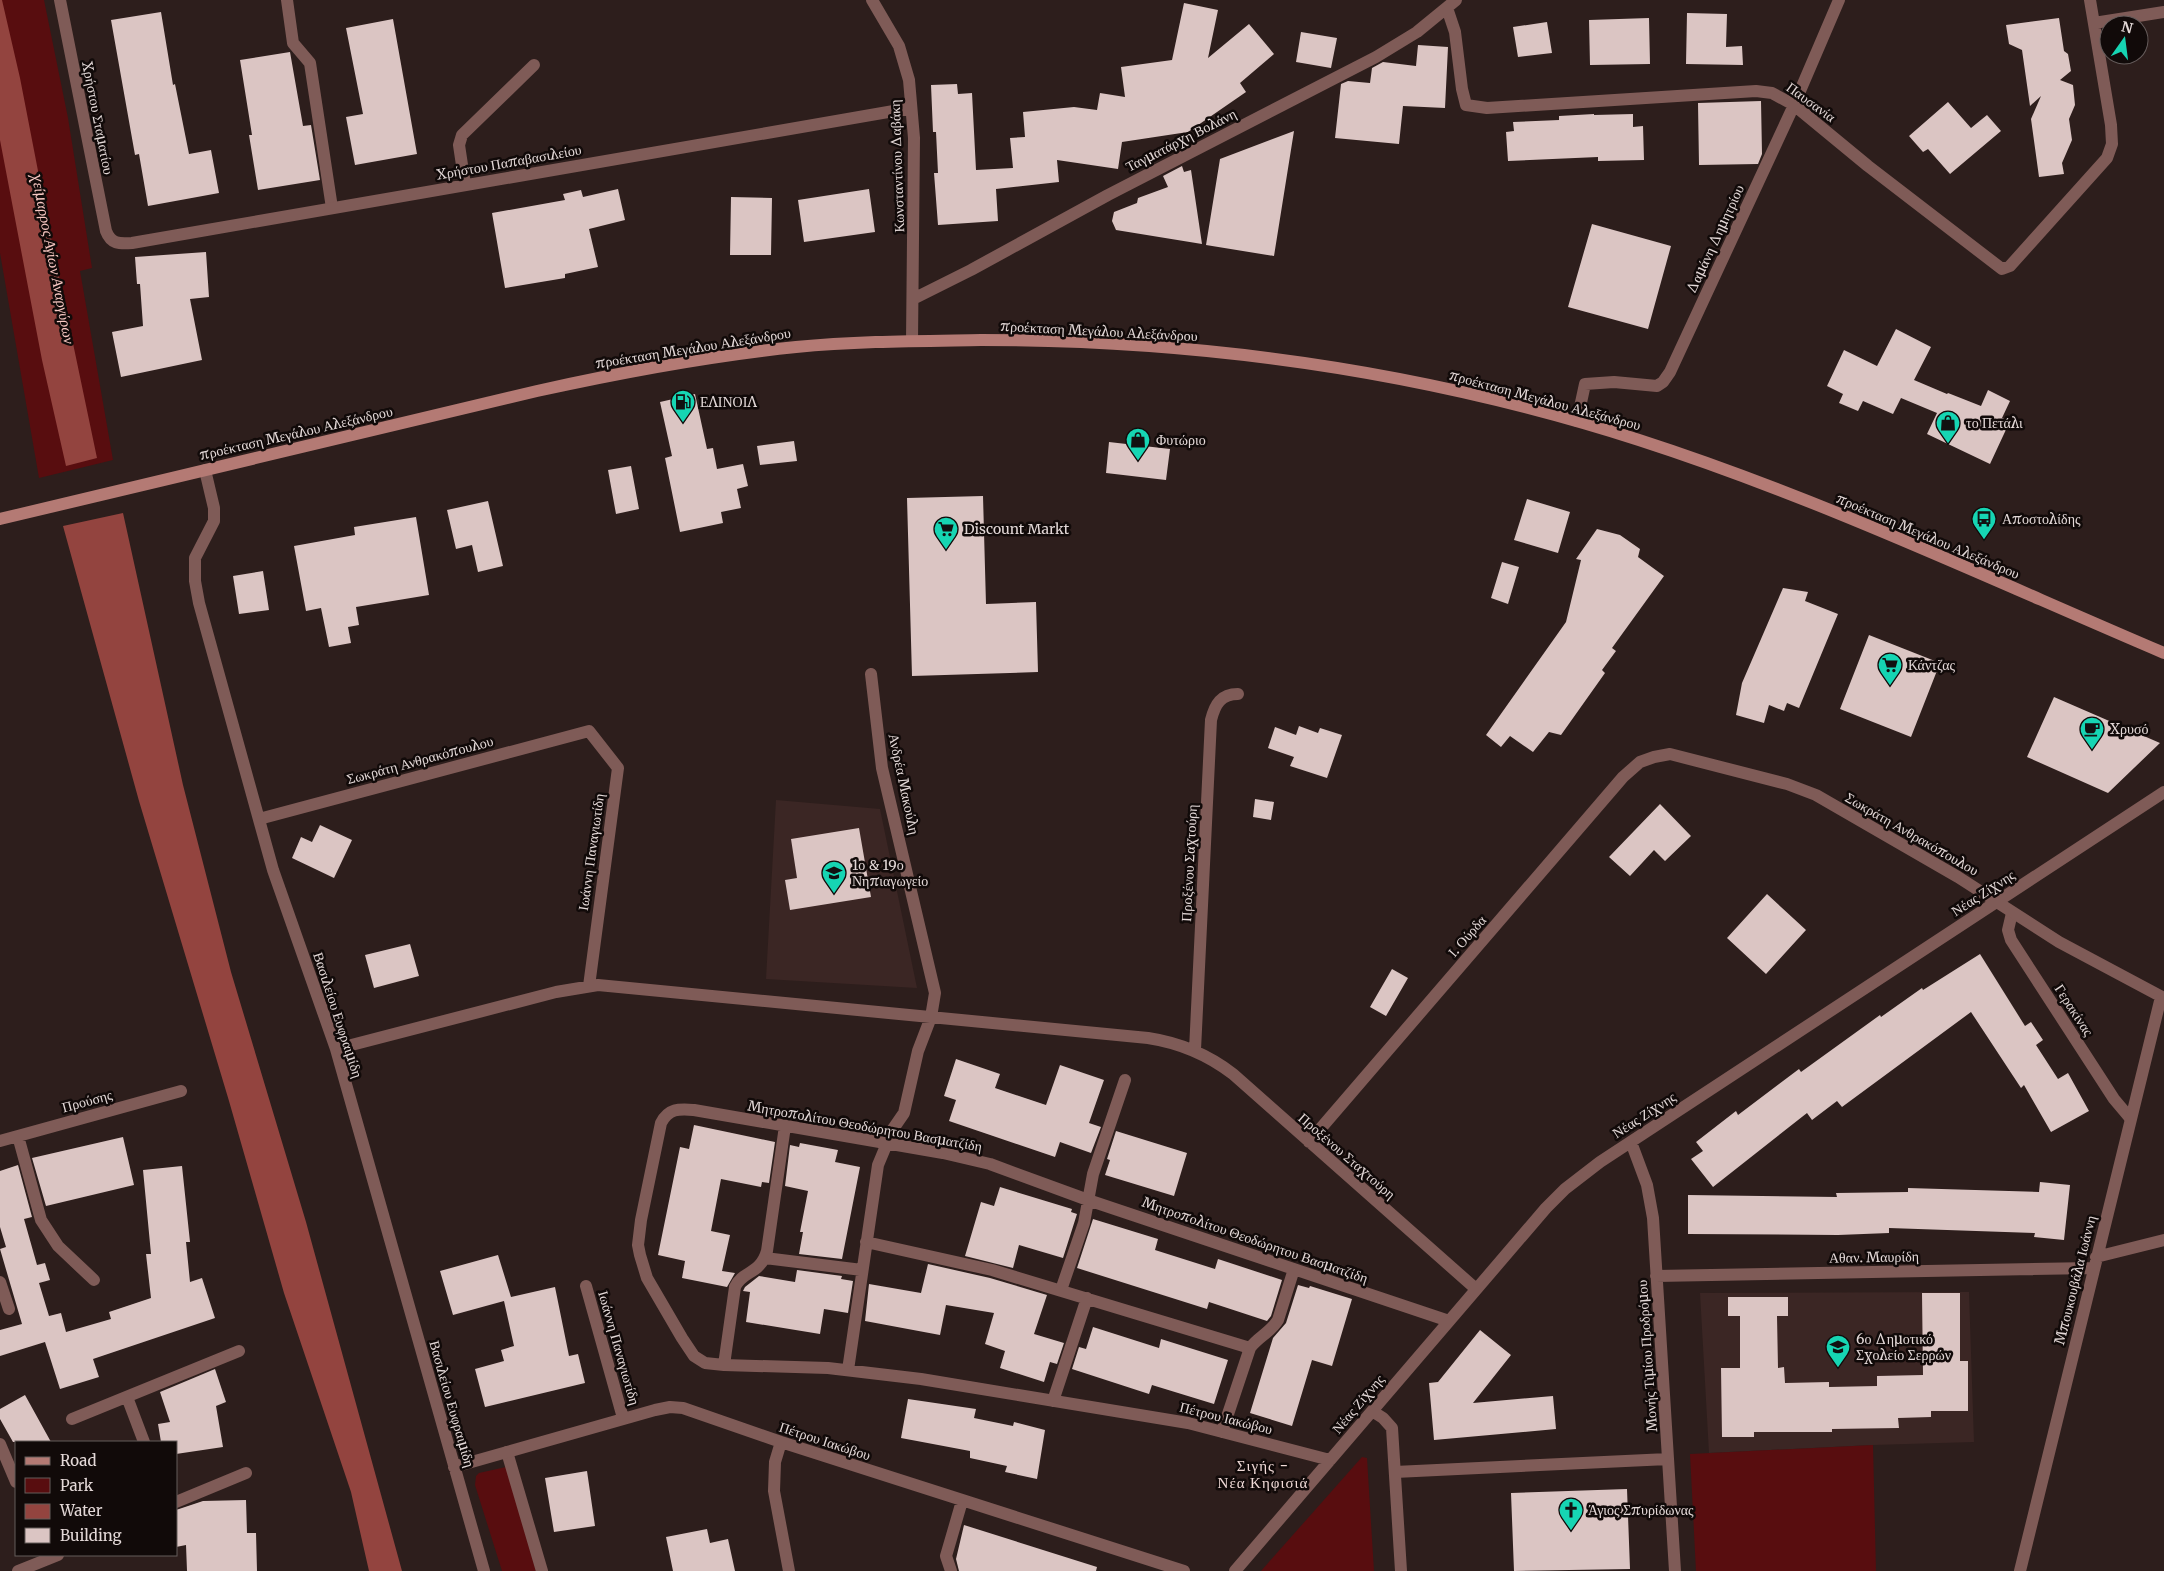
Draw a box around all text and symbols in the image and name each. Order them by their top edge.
north arrow [2099,15,2149,65]
text: N [2120,17,2135,37]
street label: Χρήστου Σταματίου [78,60,118,176]
street label: Παυσανία [1783,78,1840,126]
street label: Κωνσταντίνου Δαβάκη [886,99,908,233]
street label: Ταγματάρχη Βολάνη [1123,104,1239,176]
street label: Χρήστου Παπαβασιλείου [435,140,583,184]
water label: χείμαρρος Αγίων Αναργύρων [27,171,79,346]
street label: Δαμάνη Δημητρίου [1682,182,1748,296]
street label: προέκταση Μεγάλου Αλεξάνδρου [1000,317,1198,345]
street label: προέκταση Μεγάλου Αλεξάνδρου [594,324,792,372]
street label: προέκταση Μεγάλου Αλεξάνδρου [1447,366,1643,434]
fuel station icon: ΕΛΙΝΟΙΛ [670,389,696,423]
place label: ΕΛΙΝΟΙΛ [700,393,757,411]
street label: προέκταση Μεγάλου Αλεξάνδρου [198,402,394,464]
shop icon: το Πετάλι [1935,410,1961,444]
place label: το Πετάλι [1966,414,2023,432]
shop icon: Φυτώριο [1125,427,1151,461]
place label: Φυτώριο [1156,431,1206,449]
street label: προέκταση Μεγάλου Αλεξάνδρου [1834,489,2023,583]
bus stop icon: Αποστολίδης [1971,506,1997,540]
place label: Αποστολίδης [2002,510,2081,528]
supermarket icon: Discount Markt [933,516,959,550]
place label: Discount Markt [964,520,1070,538]
supermarket icon: Κάντζας [1877,652,1903,686]
place label: Κάντζας [1908,656,1956,674]
cafe icon: Χρυσό [2079,716,2105,750]
place label: Χρυσό [2110,720,2149,738]
street label: Σωκράτη Ανθρακόπουλου [345,732,495,788]
street label: Ανδρέα Μακούλη [885,732,923,836]
street label: Σωκράτη Ανθρακόπουλου [1842,788,1982,880]
street label: Ιωάννη Παναγιωτίδη [574,792,608,912]
street label: Προξένου Σαχτούρη [1177,804,1201,922]
place label: 1ο & 19ο Νηπιαγωγείο [852,856,928,890]
school or university icon: 1ο & 19ο Νηπιαγωγείο [821,860,847,894]
street label: Νέας Ζίχνης [1948,866,2018,920]
street label: Ι. Ούρδα [1444,911,1490,961]
street label: Βασιλείου Ευφραιμίδη [309,950,367,1080]
street label: Γερακίνας [2051,981,2098,1040]
street label: Προύσης [60,1086,115,1116]
street label: Νέας Ζίχνης [1609,1088,1679,1142]
street label: Μητροπολίτου Θεοδώρητου Βασματζίδη [746,1096,984,1156]
street label: Προξένου Σταχτούρη [1295,1109,1399,1203]
street label: Μητροπολίτου Θεοδώρητου Βασματζίδη [1140,1193,1370,1287]
street label: Μπουκουβάλα Ιωάννη [2050,1213,2100,1347]
street label: Αθαν. Μαυρίδη [1829,1247,1919,1267]
street label: Μονής Τιμίου Προδρόμου [1633,1279,1661,1433]
street label: Ιωάννη Παναγιωτίδη [594,1289,644,1407]
place label: 6ο Δημοτικό Σχολείο Σερρών [1856,1330,1951,1364]
school or university icon: 6ο Δημοτικό Σχολείο Σερρών [1825,1334,1851,1368]
street label: Βασιλείου Ευφραιμίδη [425,1339,479,1469]
street label: Νέας Ζίχνης [1328,1370,1388,1437]
street label: Πέτρου Ιακώβου [1178,1398,1274,1438]
street label: Πέτρου Ιακώβου [777,1418,873,1464]
legend [15,1441,178,1556]
text: Road [60,1451,96,1470]
district label: Σιγής - Νέα Κηφισιά [1218,1456,1308,1492]
text: Park [60,1476,94,1495]
church icon: Άγιος Σπυρίδωνας [1558,1497,1584,1531]
text: Water [59,1501,103,1520]
place label: Άγιος Σπυρίδωνας [1588,1501,1694,1519]
text: Building [60,1526,122,1545]

